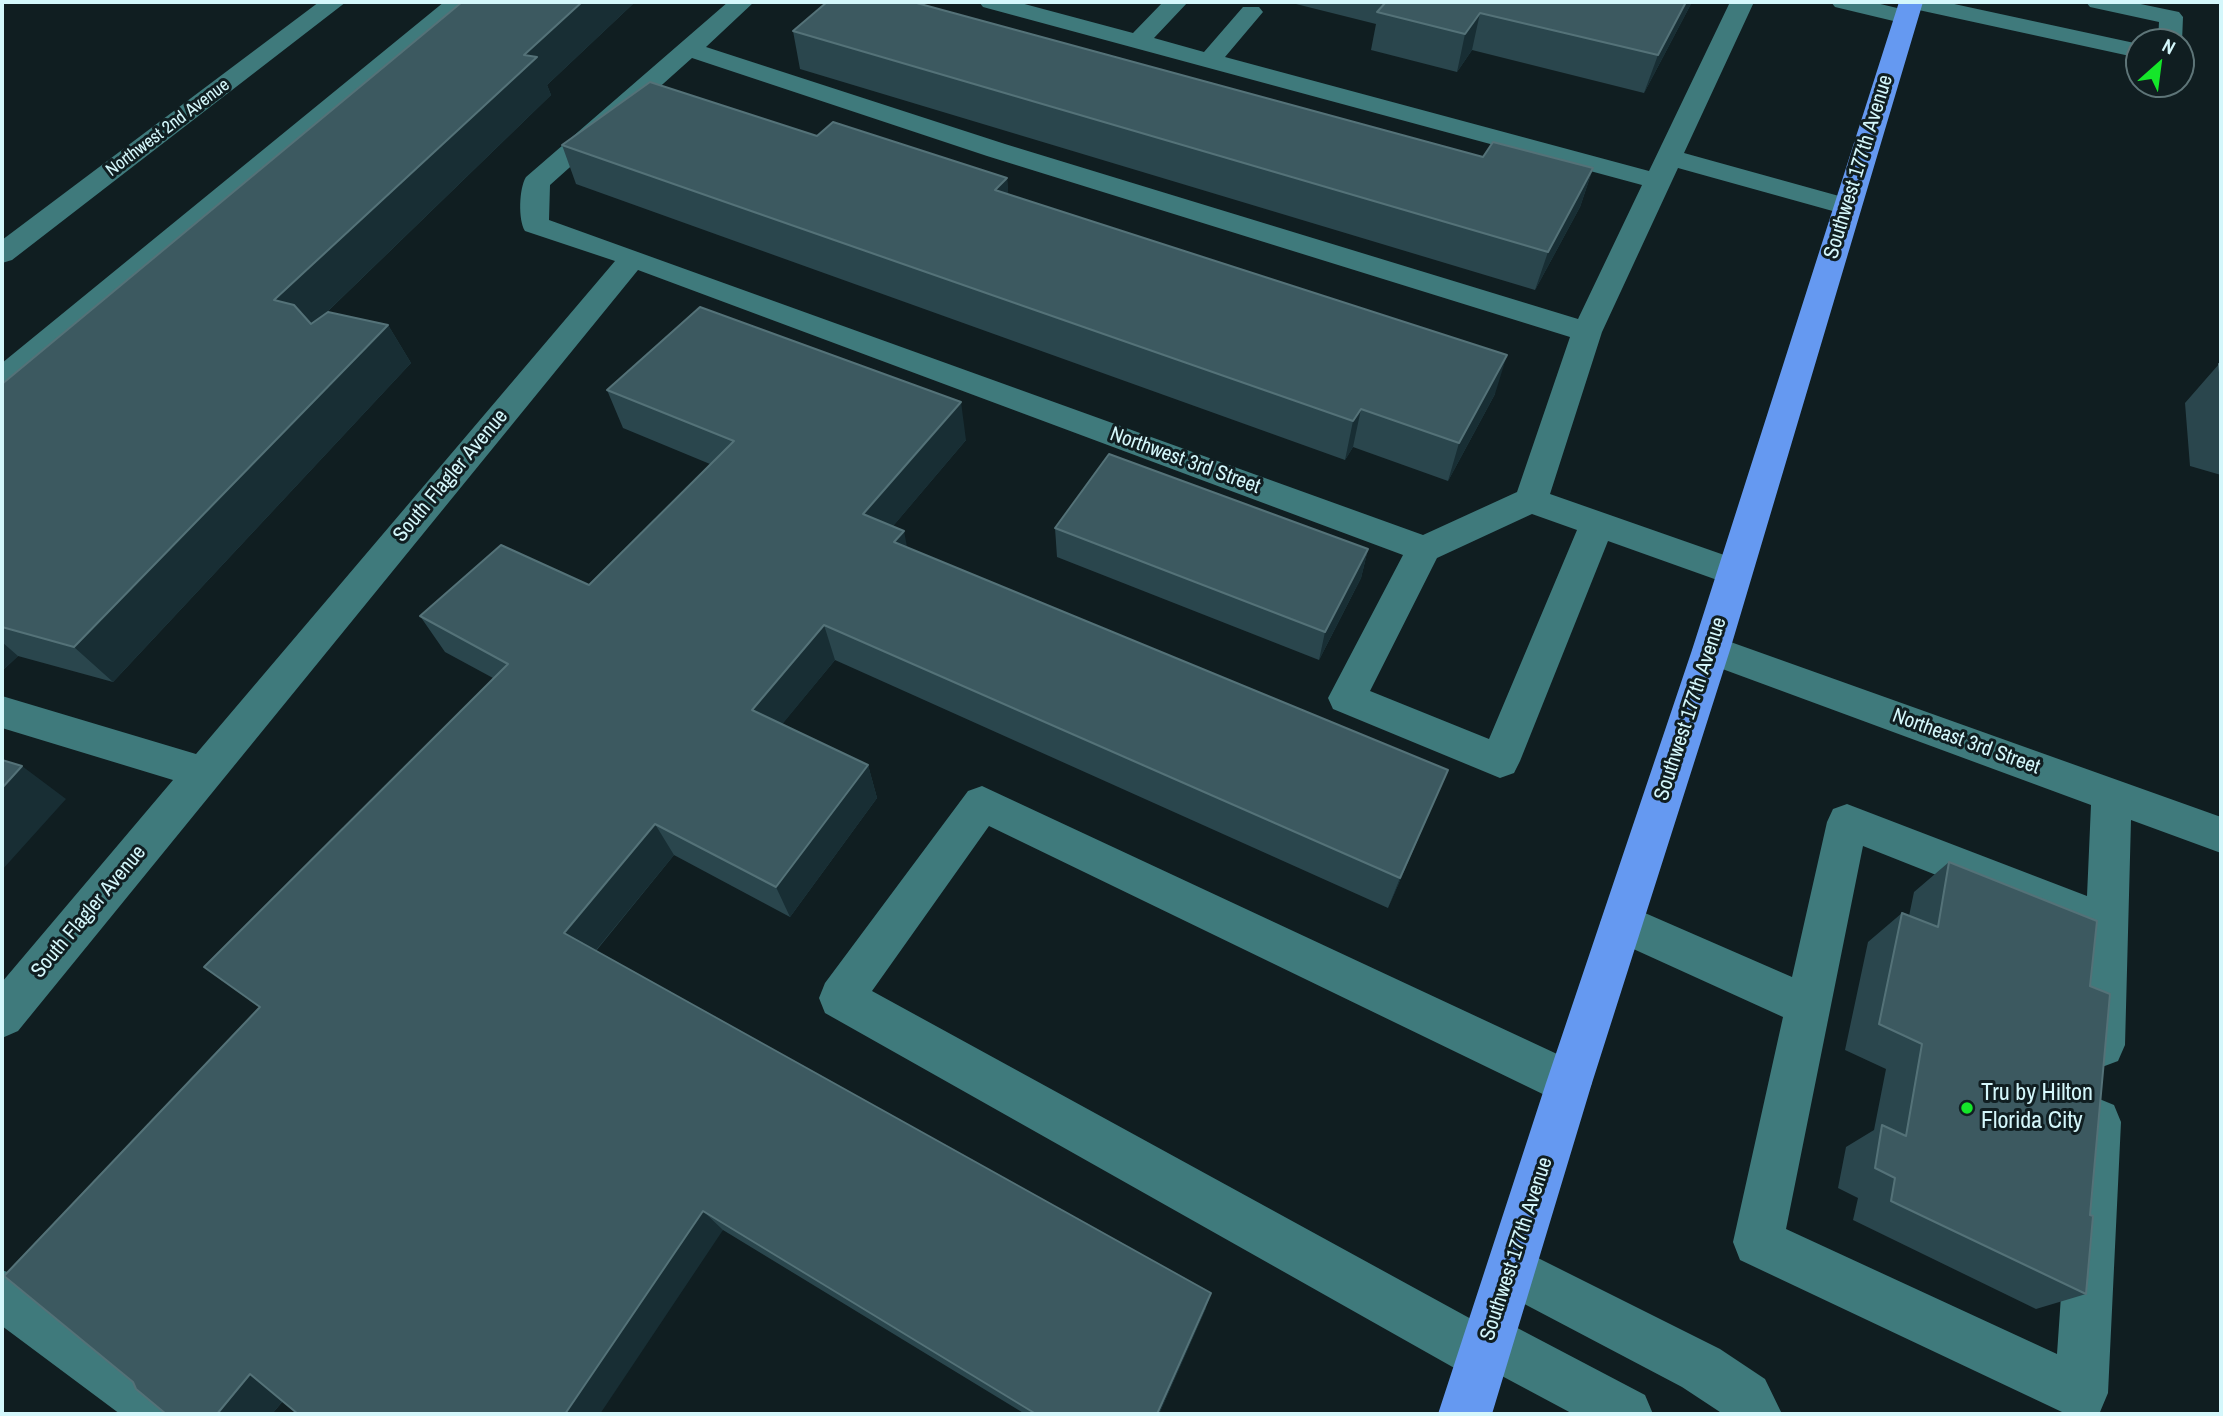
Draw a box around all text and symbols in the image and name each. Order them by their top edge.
north arrow [2125,28,2195,98]
text: N [2158,32,2180,60]
street label: Southwest 177th Avenue [1819,72,1899,262]
street label: Northwest 2nd Avenue [102,75,234,181]
street label: South Flagler Avenue [388,405,514,547]
street label: Northwest 3rd Street [1106,422,1264,500]
street label: Southwest 177th Avenue [1649,614,1733,804]
street label: Northeast 3rd Street [1889,704,2043,780]
street label: South Flagler Avenue [26,841,152,983]
place label: Tru by Hilton Florida City [1981,1080,2093,1136]
marker: Tru by Hilton Florida City [1959,1100,1975,1116]
street label: Southwest 177th Avenue [1475,1154,1559,1344]

